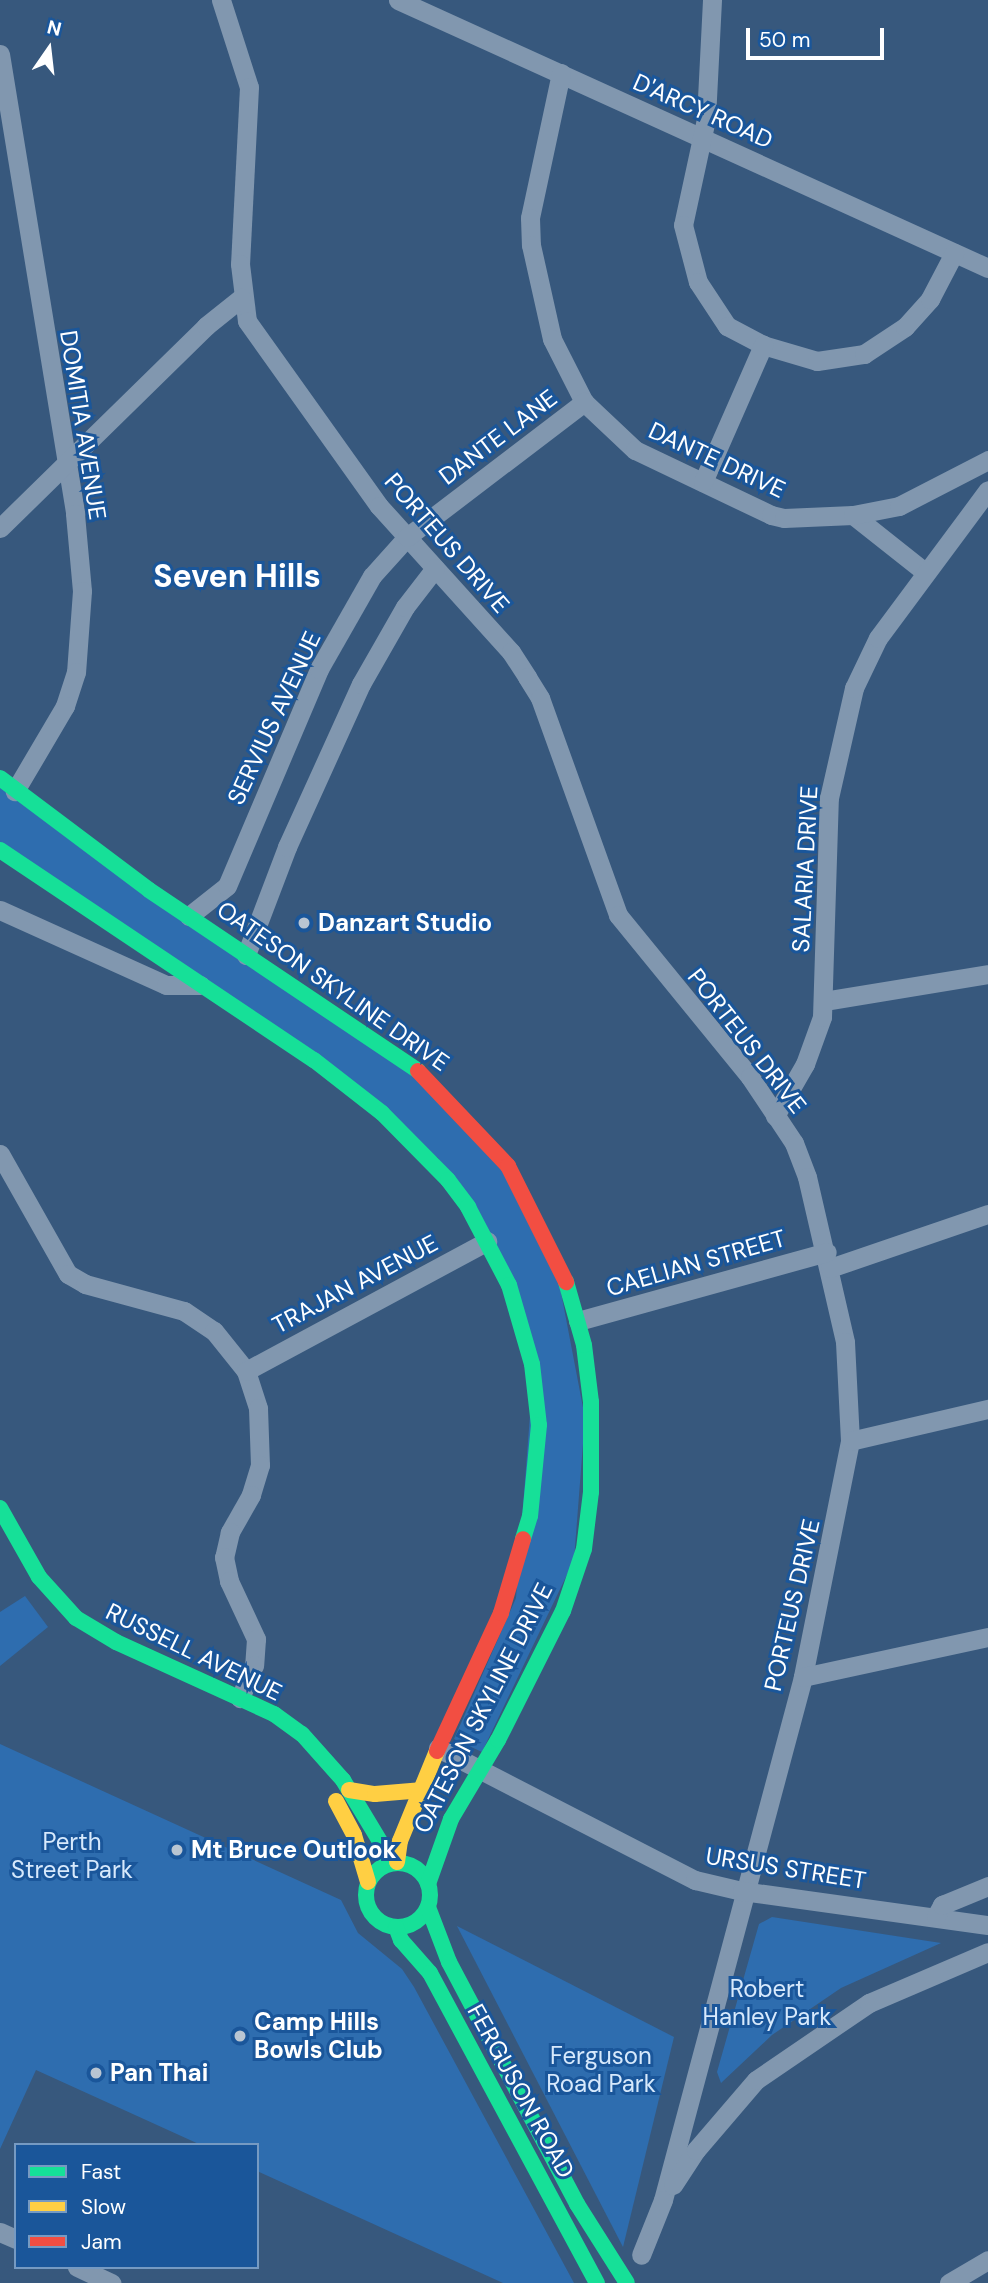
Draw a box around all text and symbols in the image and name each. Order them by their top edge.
north arrow [14,14,84,84]
text: N [44,14,64,42]
scale bar [750,14,888,58]
text: 50 m [759,26,810,54]
street label: D'ARCY ROAD [629,67,777,155]
street label: DOMITIA AVENUE [54,328,112,522]
street label: DANTE LANE [433,383,563,491]
street label: DANTE DRIVE [644,416,790,504]
street label: PORTEUS DRIVE [378,467,516,619]
district label: Seven Hills [153,557,321,595]
street label: SERVIUS AVENUE [221,627,327,809]
street label: SALARIA DRIVE [786,785,824,953]
street label: OATESON SKYLINE DRIVE [211,895,455,1077]
place label: Danzart Studio [318,909,492,937]
marker: Danzart Studio [296,915,312,931]
street label: PORTEUS DRIVE [682,963,812,1119]
street label: CAELIAN STREET [603,1224,789,1302]
street label: TRAJAN AVENUE [267,1228,443,1340]
street label: PORTEUS DRIVE [758,1516,826,1694]
street label: OATESON SKYLINE DRIVE [407,1578,559,1838]
street label: RUSSELL AVENUE [101,1597,287,1707]
park label: Perth Street Park [11,1828,133,1884]
place label: Mt Bruce Outlook [191,1836,396,1864]
street label: URSUS STREET [704,1841,868,1895]
marker: Mt Bruce Outlook [169,1842,185,1858]
park label: Robert Hanley Park [703,1975,831,2031]
street label: FERGUSON ROAD [461,1999,581,2183]
place label: Camp Hills Bowls Club [254,2008,383,2064]
marker: Camp Hills Bowls Club [232,2028,248,2044]
park label: Ferguson Road Park [546,2042,656,2098]
place label: Pan Thai [110,2059,208,2087]
marker: Pan Thai [88,2065,104,2081]
legend [14,2143,259,2269]
text: Fast [81,2158,121,2186]
text: Slow [81,2193,126,2221]
text: Jam [81,2228,122,2256]

